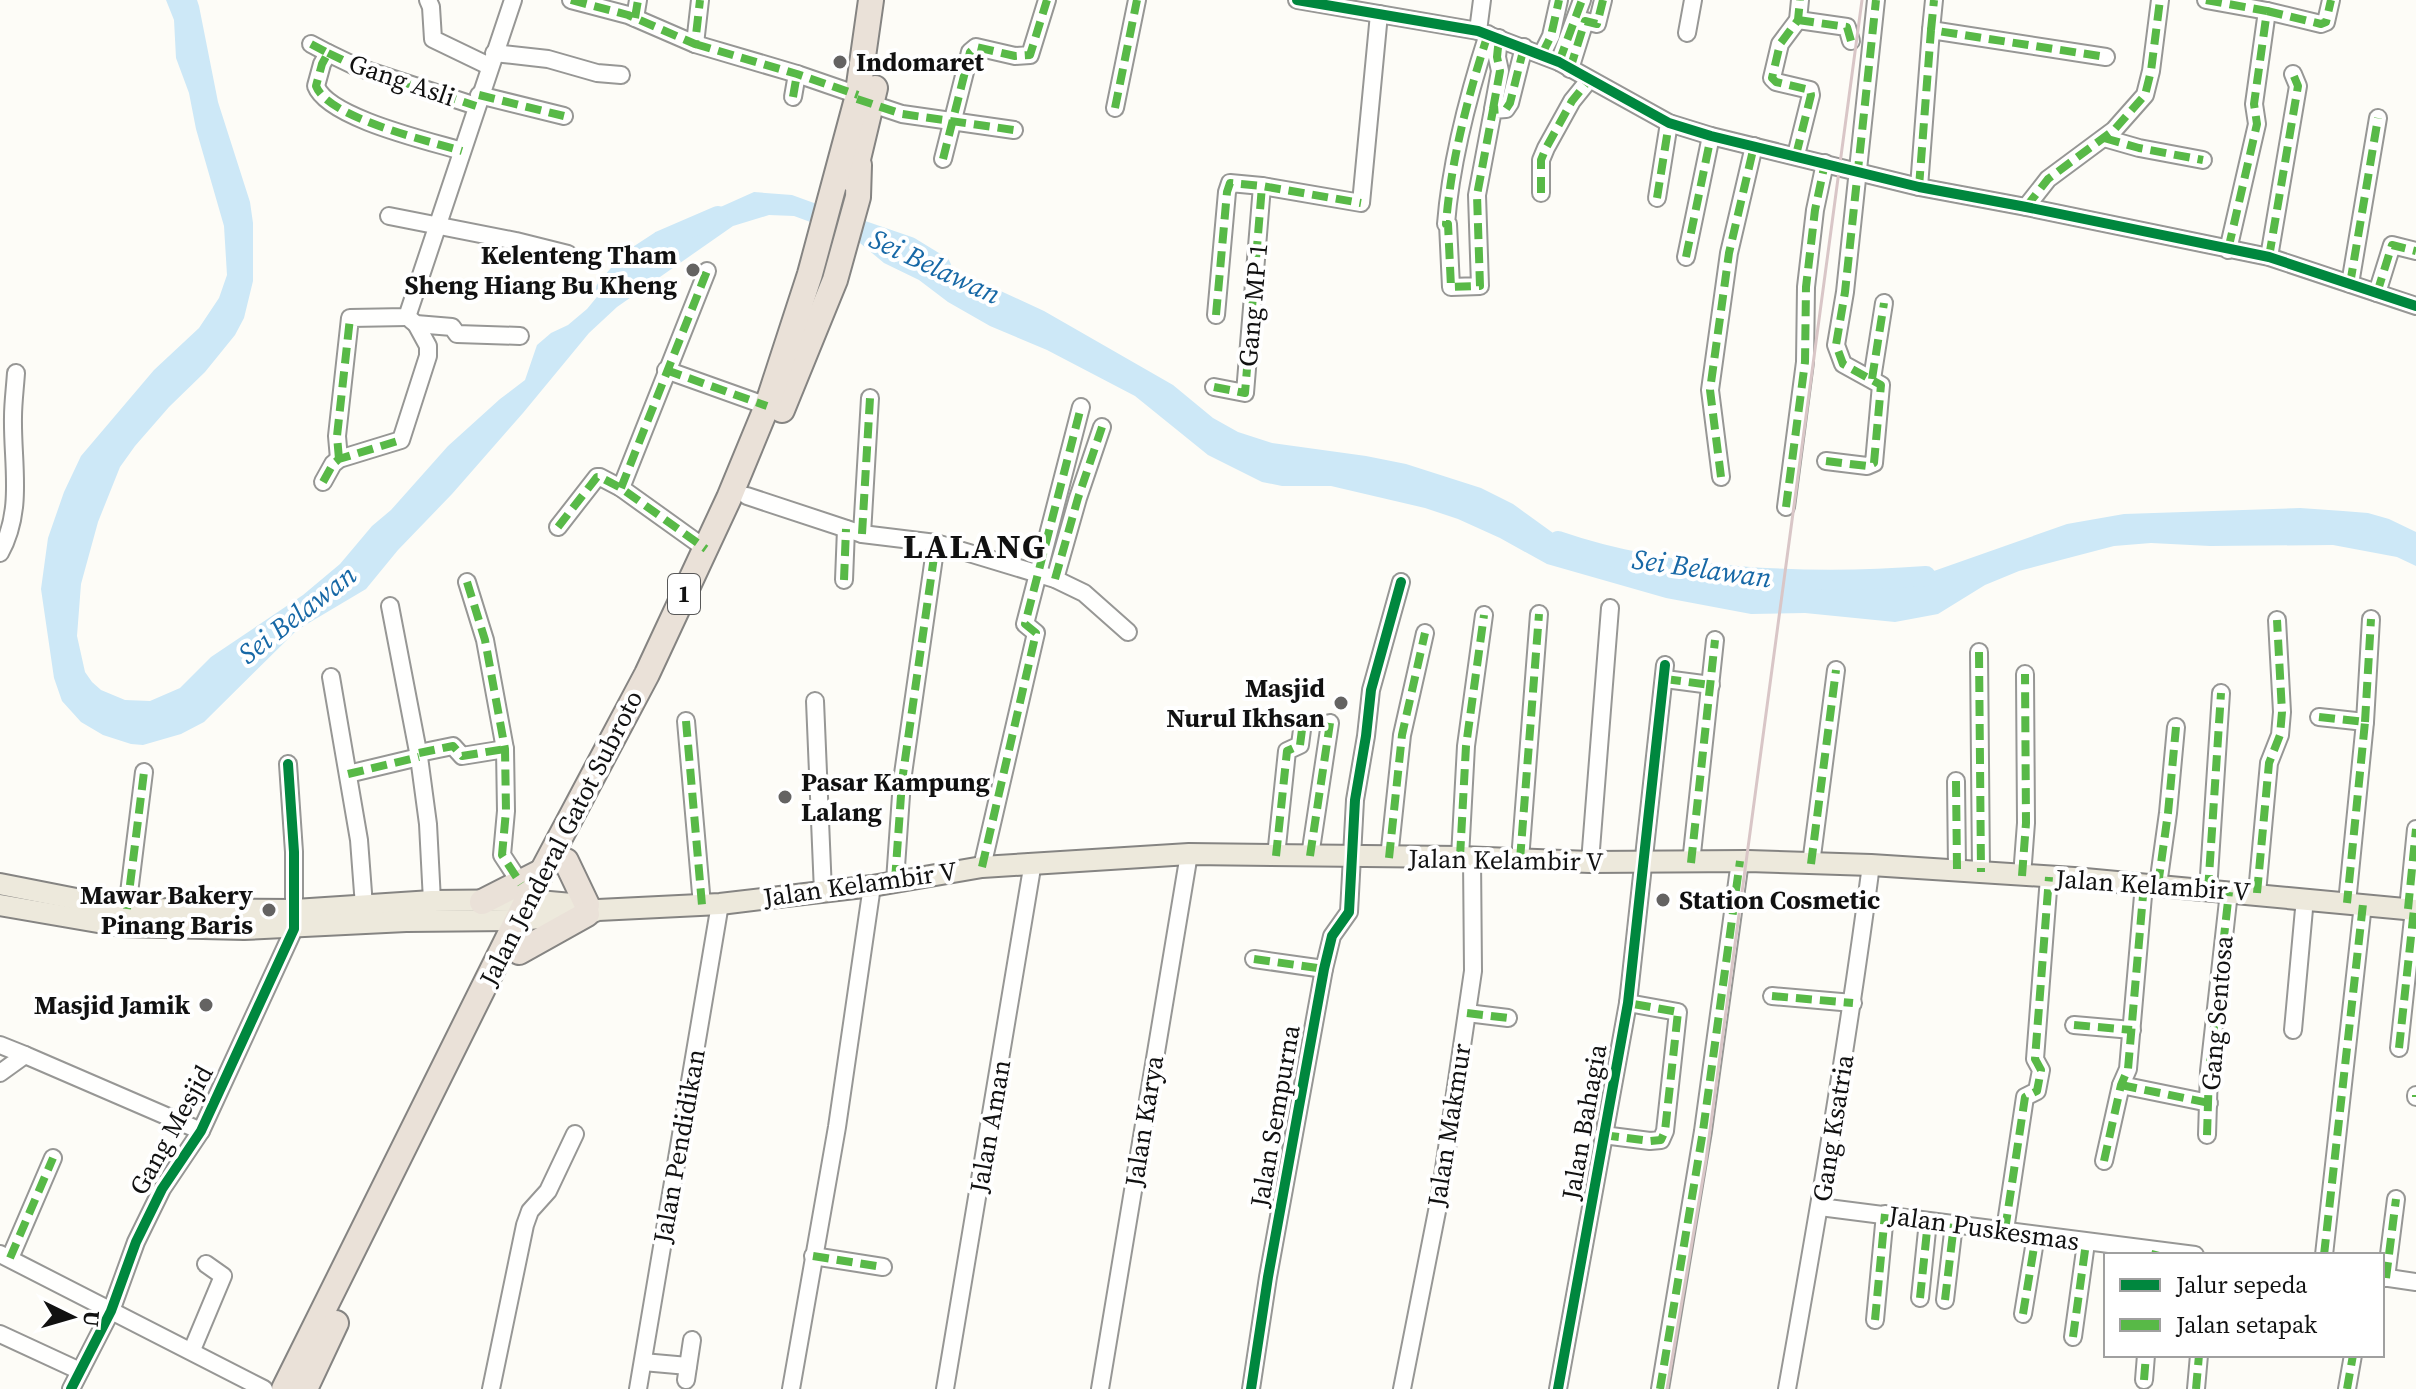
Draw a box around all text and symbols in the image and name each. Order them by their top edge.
place label: Indomaret [856,44,985,80]
street label: Gang Asli [344,45,460,115]
marker: Indomaret [831,53,849,71]
water label: Sei Belawan [863,219,1007,313]
place label: Kelenteng Tham Sheng Hiang Bu Kheng [404,237,677,303]
street label: Gang MP 1 [1230,242,1276,368]
marker: Kelenteng Tham Sheng Hiang Bu Kheng [684,261,702,279]
district label: LALANG [903,523,1047,569]
water label: Sei Belawan [1630,539,1774,597]
water label: Sei Belawan [230,556,364,672]
road number: 1 [668,574,700,614]
place label: Masjid Nurul Ikhsan [1166,670,1325,736]
street label: Jalan Jenderal Gatot Subroto [470,684,651,993]
marker: Masjid Nurul Ikhsan [1332,694,1350,712]
place label: Pasar Kampung Lalang [801,764,990,830]
marker: Pasar Kampung Lalang [776,788,794,806]
street label: Jalan Kelambir V [1407,840,1604,880]
street label: Jalan Kelambir V [760,853,960,916]
street label: Jalan Kelambir V [2053,860,2252,910]
place label: Mawar Bakery Pinang Baris [80,877,253,943]
place label: Station Cosmetic [1679,882,1880,918]
marker: Station Cosmetic [1654,891,1672,909]
marker: Mawar Bakery Pinang Baris [260,901,278,919]
street label: Gang Sentosa [2192,933,2242,1092]
place label: Masjid Jamik [34,987,190,1023]
marker: Masjid Jamik [197,996,215,1014]
street label: Jalan Sempurna [1241,1021,1309,1211]
street label: Jalan Makmur [1418,1041,1480,1210]
street label: Jalan Bahagia [1552,1041,1616,1204]
street label: Jalan Pendidikan [644,1046,714,1247]
street label: Gang Ksatria [1804,1051,1863,1204]
street label: Jalan Karya [1116,1052,1172,1190]
street label: Jalan Aman [960,1057,1019,1196]
street label: Gang Mesjid [121,1058,222,1201]
street label: Jalan Puskesmas [1885,1197,2082,1259]
legend [2104,1253,2384,1357]
text: Jalur sepeda [2175,1268,2308,1301]
north arrow [32,1277,112,1357]
text: Jalan setapak [2175,1308,2318,1341]
text: U [76,1309,108,1328]

